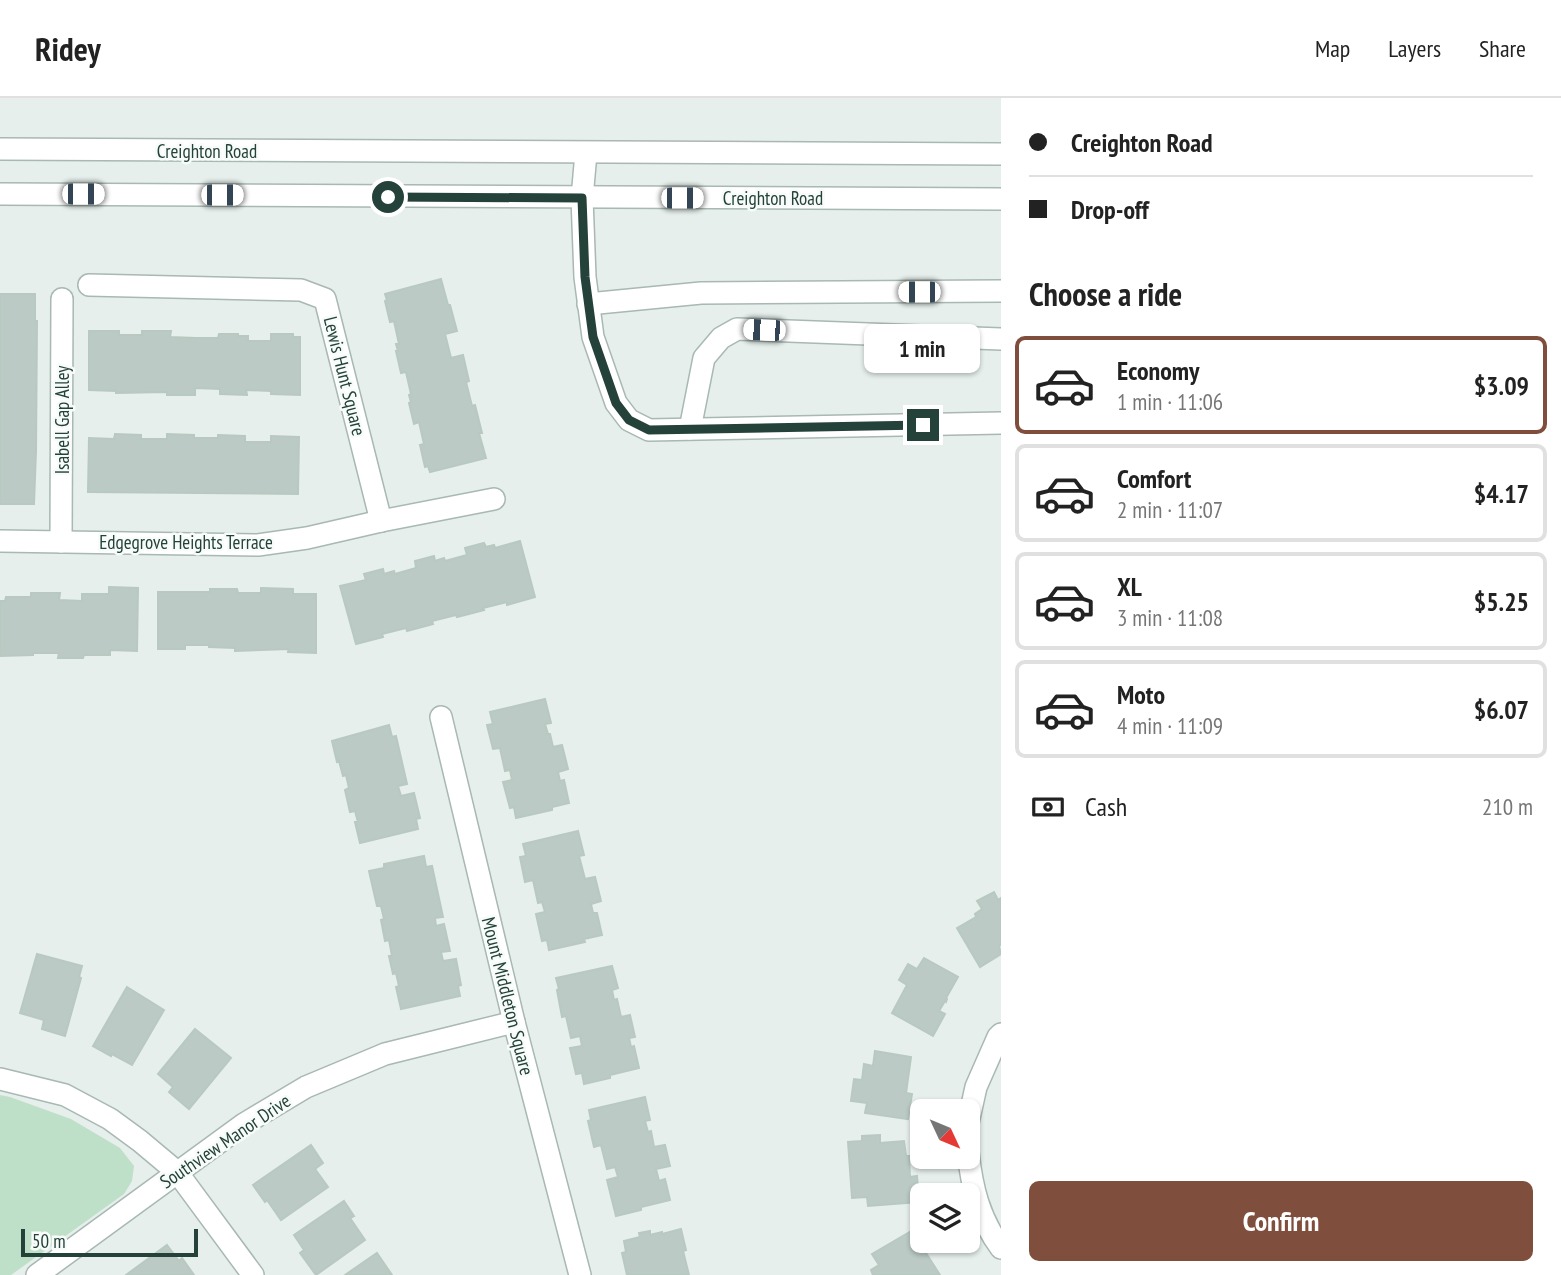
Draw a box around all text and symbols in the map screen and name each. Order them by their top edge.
text: Ridey [35,27,101,70]
text: Map [1315,33,1350,64]
text: Layers [1388,33,1441,64]
text: Share [1479,33,1526,64]
text: Creighton Road [1071,126,1213,159]
street label: Creighton Road [157,139,257,163]
route start [372,181,404,213]
car [63,184,105,205]
car [202,185,244,206]
street label: Creighton Road [723,186,823,210]
car [662,188,704,209]
text: Drop-off [1071,193,1149,226]
text: Choose a ride [1029,273,1182,315]
car [899,282,941,303]
street label: Lewis Hunt Square [319,314,371,438]
car [743,319,786,341]
callout: 1 min [865,324,981,372]
text: 1 min [899,334,945,363]
icon: car [1033,354,1096,417]
text: Economy [1117,354,1199,387]
street label: Isabell Gap Alley [50,365,74,474]
text: $3.09 [1474,369,1529,402]
text: 1 min · 11:06 [1117,387,1223,416]
route end [907,409,939,441]
icon: car [1033,462,1096,525]
text: Comfort [1117,462,1191,495]
text: $4.17 [1474,477,1529,510]
text: 2 min · 11:07 [1117,495,1223,524]
street label: Edgegrove Heights Terrace [99,530,273,554]
icon: car [1033,570,1096,633]
text: XL [1117,570,1142,603]
text: $5.25 [1474,585,1529,618]
text: 3 min · 11:08 [1117,603,1223,632]
icon: car [1033,678,1096,741]
text: Moto [1117,678,1165,711]
text: $6.07 [1474,693,1529,726]
text: 4 min · 11:09 [1117,711,1223,740]
icon: cash [1029,788,1067,826]
text: Cash [1085,790,1127,823]
text: 210 m [1482,792,1533,821]
street label: Mount Middleton Square [477,915,539,1078]
street label: Southview Manor Drive [155,1088,295,1194]
north arrow [910,1099,980,1169]
map controls [910,1099,980,1253]
button: Confirm [1029,1181,1533,1261]
button: layers [910,1183,980,1253]
scale bar [21,1226,198,1258]
text: 50 m [32,1229,66,1253]

